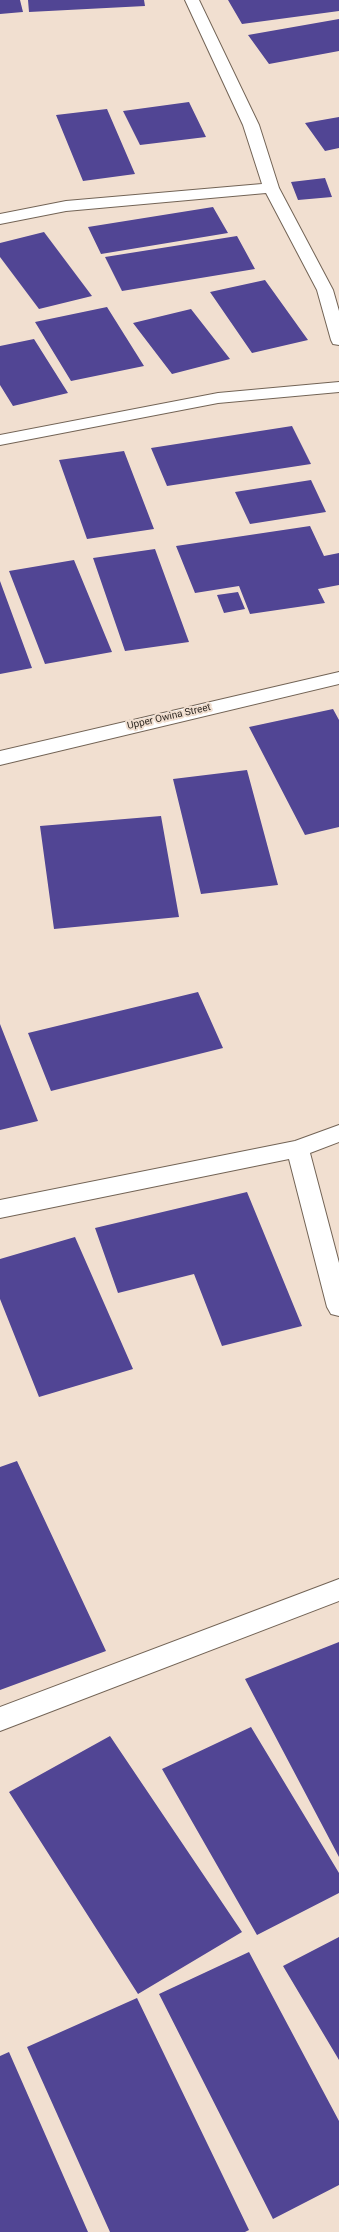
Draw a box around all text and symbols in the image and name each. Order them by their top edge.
street label: Upper Owina Street [126,702,212,732]

